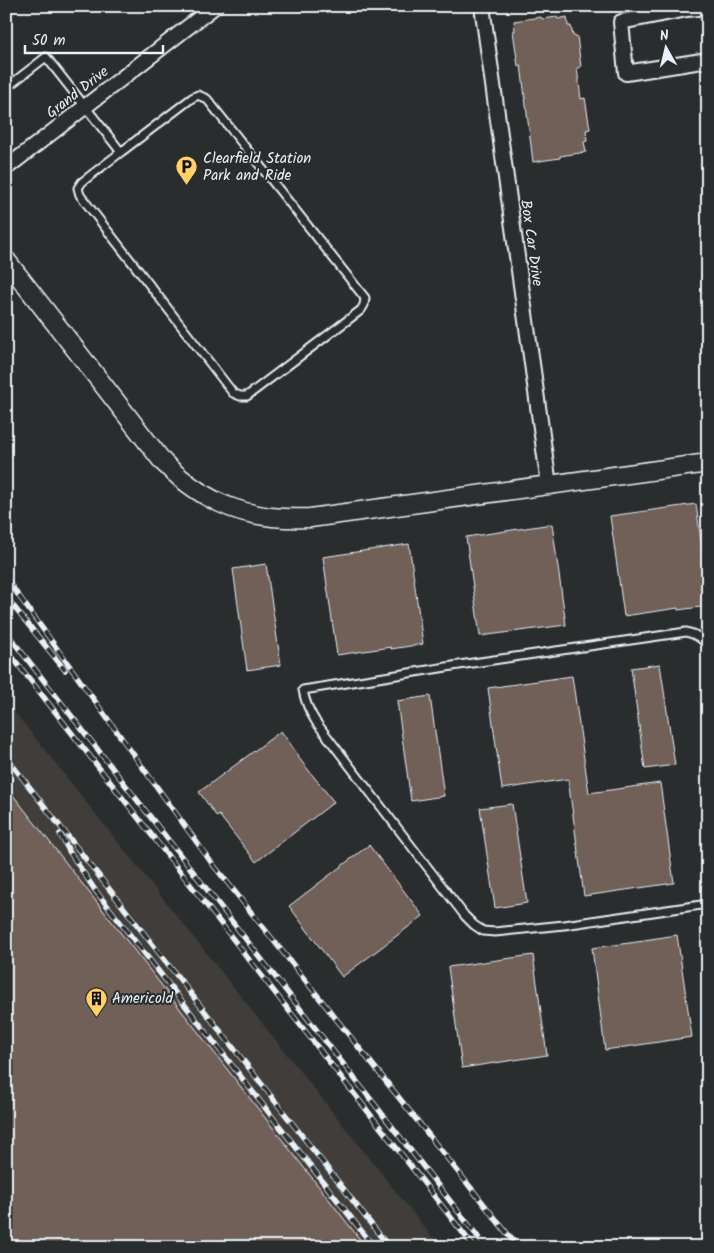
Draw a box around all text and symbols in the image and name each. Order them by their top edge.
scale bar [25,22,162,54]
north arrow [642,22,692,72]
text: N [658,25,670,48]
text: 50 m [32,29,66,53]
street label: Grand Drive [41,60,114,125]
place label: Clearfield Station Park and Ride [203,147,311,188]
parking icon: Clearfield Station Park and Ride [175,155,199,186]
street label: Box Car Drive [513,198,549,288]
building icon: Americold [84,986,108,1017]
place label: Americold [112,987,173,1011]

